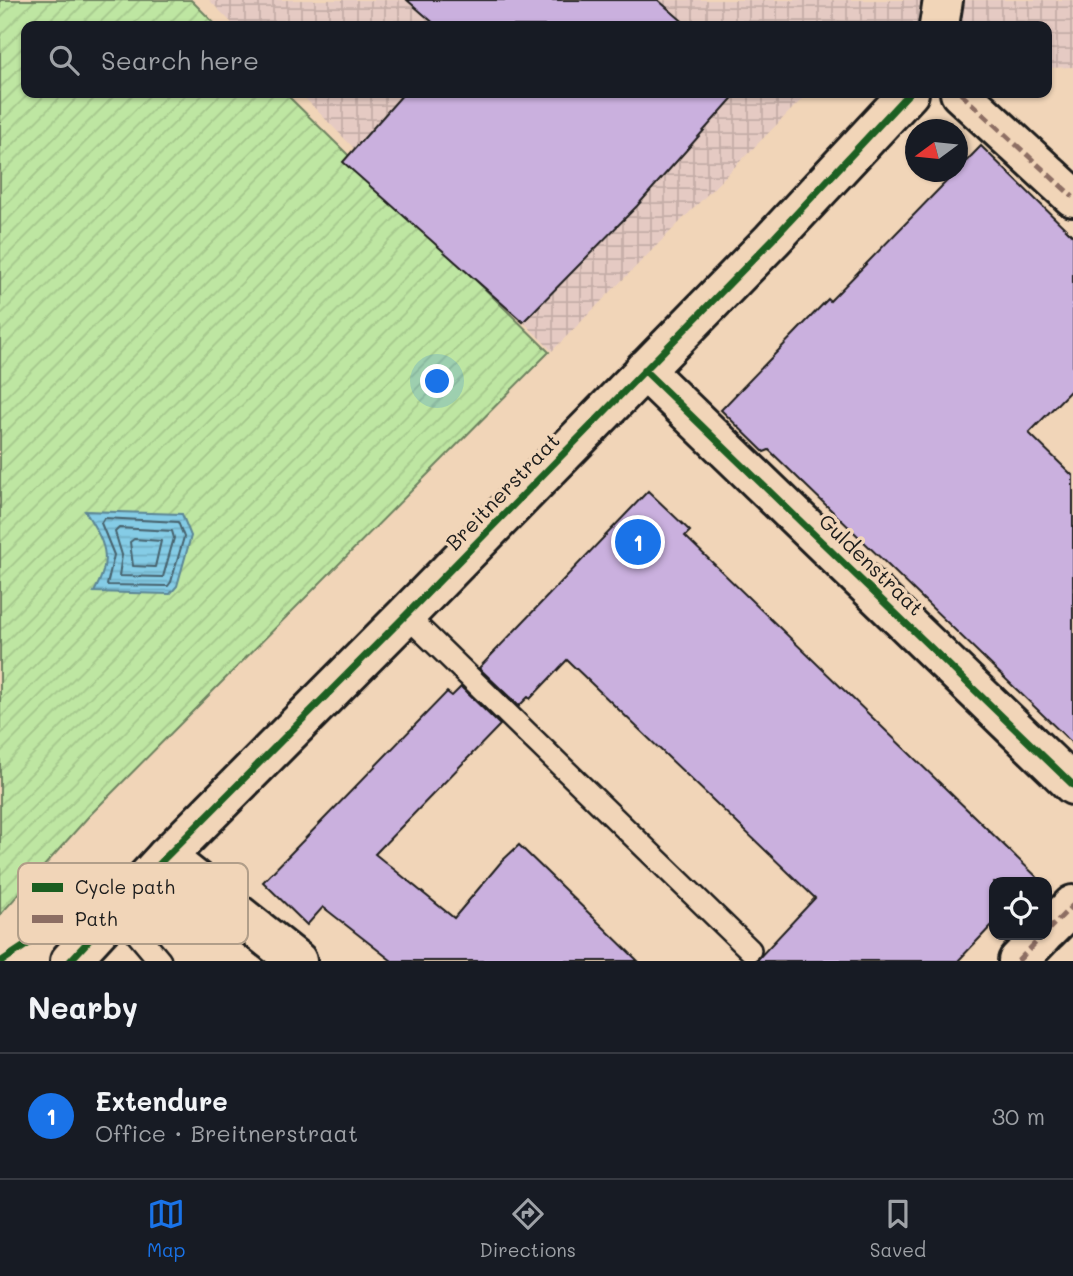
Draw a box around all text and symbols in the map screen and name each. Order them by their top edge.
search box [21,21,1052,98]
icon: search [45,41,83,79]
text: Search here [101,43,259,77]
north arrow [905,119,968,182]
your location [420,364,454,398]
street label: Breitnerstraat [439,427,565,555]
street label: Guldenstraat [814,507,930,621]
pin: 1 [615,516,661,568]
legend [18,863,248,944]
text: Cycle path [75,874,175,899]
map controls [989,877,1052,940]
button: locate [989,877,1052,940]
text: Path [75,906,118,931]
text: Nearby [28,987,138,1027]
text: Extendure [95,1084,228,1118]
text: 1 [46,1101,56,1131]
text: 30 m [992,1101,1045,1131]
text: Office · Breitnerstraat [95,1118,358,1148]
tab: Map [147,1195,186,1262]
tab: Directions [479,1195,576,1262]
tab: Saved [870,1195,926,1262]

